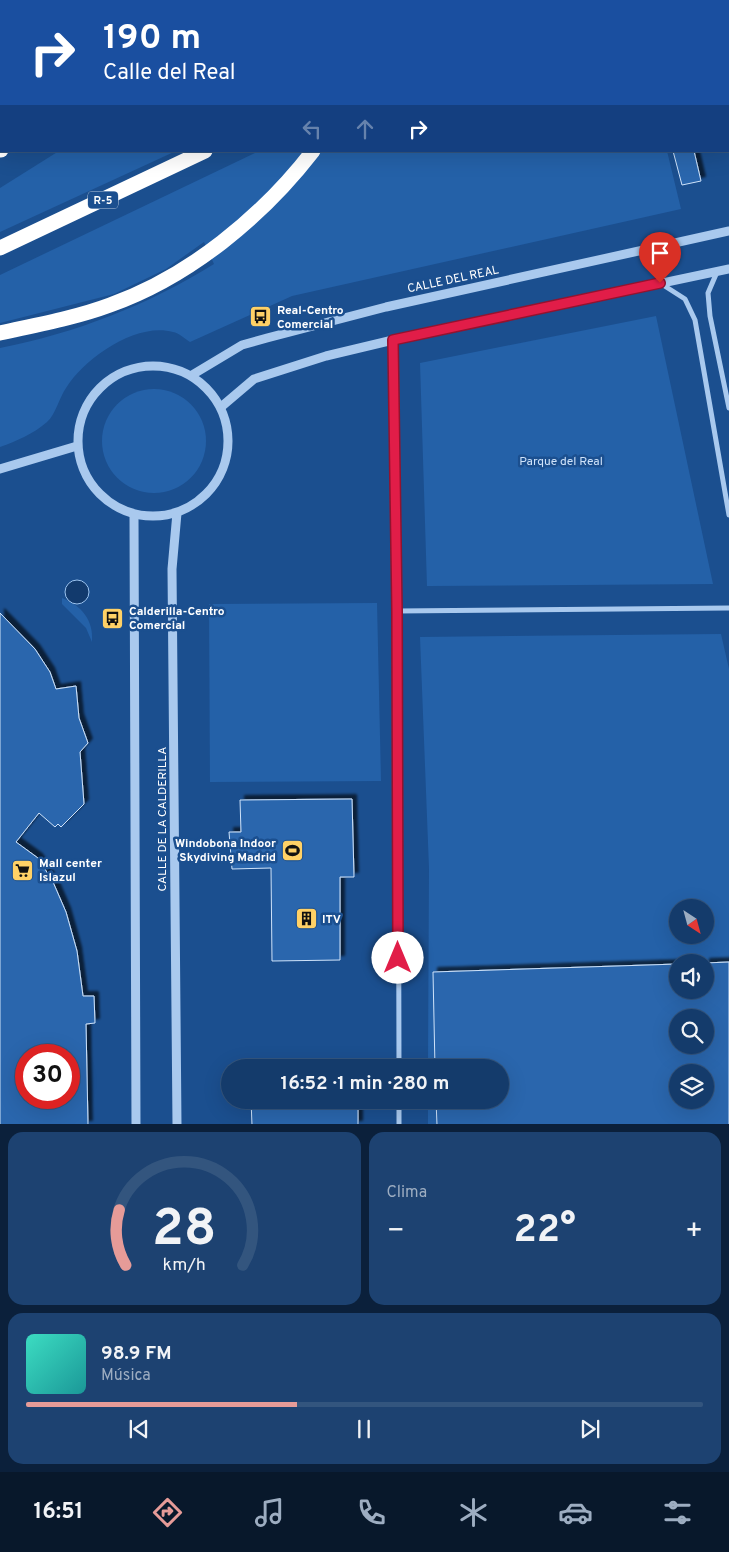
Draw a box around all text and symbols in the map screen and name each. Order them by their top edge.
text: 190 m [103,17,201,61]
icon: right [20,20,85,85]
text: Calle del Real [103,60,236,87]
icon: left [298,115,326,143]
icon: ahead [351,115,379,143]
icon: right [404,115,432,143]
road number: R-5 [88,192,118,208]
pin [639,232,681,283]
icon: arrive [646,239,674,267]
street label: CALLE DEL REAL [406,262,501,297]
place label: Real-Centro Comercial [277,303,344,333]
bus stop icon: Real-Centro Comercial [249,305,273,329]
park label: Parque del Real [519,454,603,470]
place label: Calderilla-Centro Comercial [129,604,225,634]
bus stop icon: Calderilla-Centro Comercial [101,606,125,630]
street label: CALLE DE LA CALDERILLA [155,747,171,891]
place label: Windobona Indoor Skydiving Madrid [175,836,276,866]
sports icon: Windobona Indoor Skydiving Madrid [280,838,304,862]
place label: Mall center Islazul [39,856,102,886]
supermarket icon: Mall center Islazul [11,858,35,882]
north arrow [669,899,714,944]
map controls [669,899,714,1109]
building icon: ITV [294,907,318,931]
place label: ITV [322,912,341,928]
position arrow [371,931,423,983]
button: sound [669,954,714,999]
button: search [669,1009,714,1054]
speed limit sign: 30 [15,1044,80,1109]
button: layers [669,1064,714,1109]
text: 16:52 · 1 min · 280 m [281,1072,449,1096]
text: Clima [387,1183,427,1203]
text: 28 [152,1198,217,1264]
text: 22° [514,1207,576,1256]
text: − [387,1214,405,1250]
text: + [685,1214,703,1250]
text: km/h [163,1254,206,1277]
text: 98.9 FM [101,1342,172,1366]
text: Música [101,1366,151,1386]
icon: previous [125,1415,153,1443]
icon: pause [350,1415,378,1443]
icon: next [576,1415,604,1443]
icon: directions [150,1495,185,1530]
icon: music [252,1495,287,1530]
icon: phone [354,1495,389,1530]
icon: climate [456,1495,491,1530]
icon: car [558,1495,593,1530]
icon: filters [660,1495,695,1530]
text: 16:51 [34,1499,83,1526]

